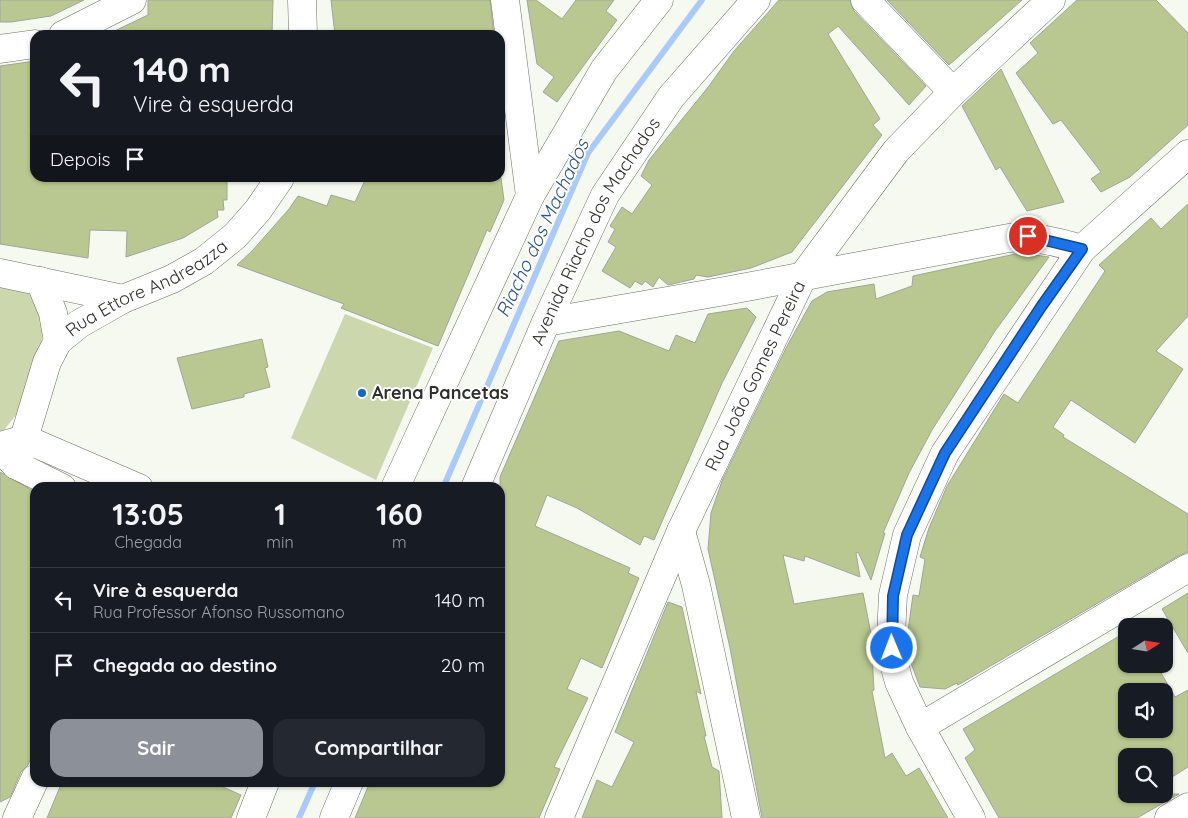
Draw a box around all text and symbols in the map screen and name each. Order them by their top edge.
text: 140 m [133,47,231,91]
icon: left [50,50,115,115]
text: Vire à esquerda [133,90,294,118]
street label: Avenida Riacho dos Machados [525,113,665,349]
water label: Riacho dos Machados [490,134,594,321]
icon: arrive [121,145,149,173]
text: Depois [50,147,111,171]
pin [1007,215,1049,257]
icon: arrive [1014,222,1042,250]
street label: Rua Ettore Andreazza [60,235,232,341]
street label: Rua João Gomes Pereira [700,277,810,474]
place label: Arena Pancetas [372,381,509,404]
marker: Arena Pancetas [356,387,368,399]
text: 13:05 [112,495,184,533]
text: 1 [274,495,286,533]
text: 160 [376,495,423,533]
text: Chegada [114,532,182,552]
text: min [266,532,294,552]
text: m [392,532,407,552]
text: Vire à esquerda [93,578,238,602]
icon: left [50,586,78,614]
text: 140 m [434,588,485,612]
text: Rua Professor Afonso Russomano [93,602,345,622]
north arrow [1118,618,1172,672]
map controls [1118,618,1173,803]
position arrow [865,621,917,673]
icon: arrive [50,651,78,679]
text: Chegada ao destino [93,653,277,677]
text: 20 m [441,653,485,677]
button: sound [1118,683,1173,738]
button: Sair [50,719,263,777]
button: Compartilhar [273,719,485,777]
button: search [1118,748,1173,803]

